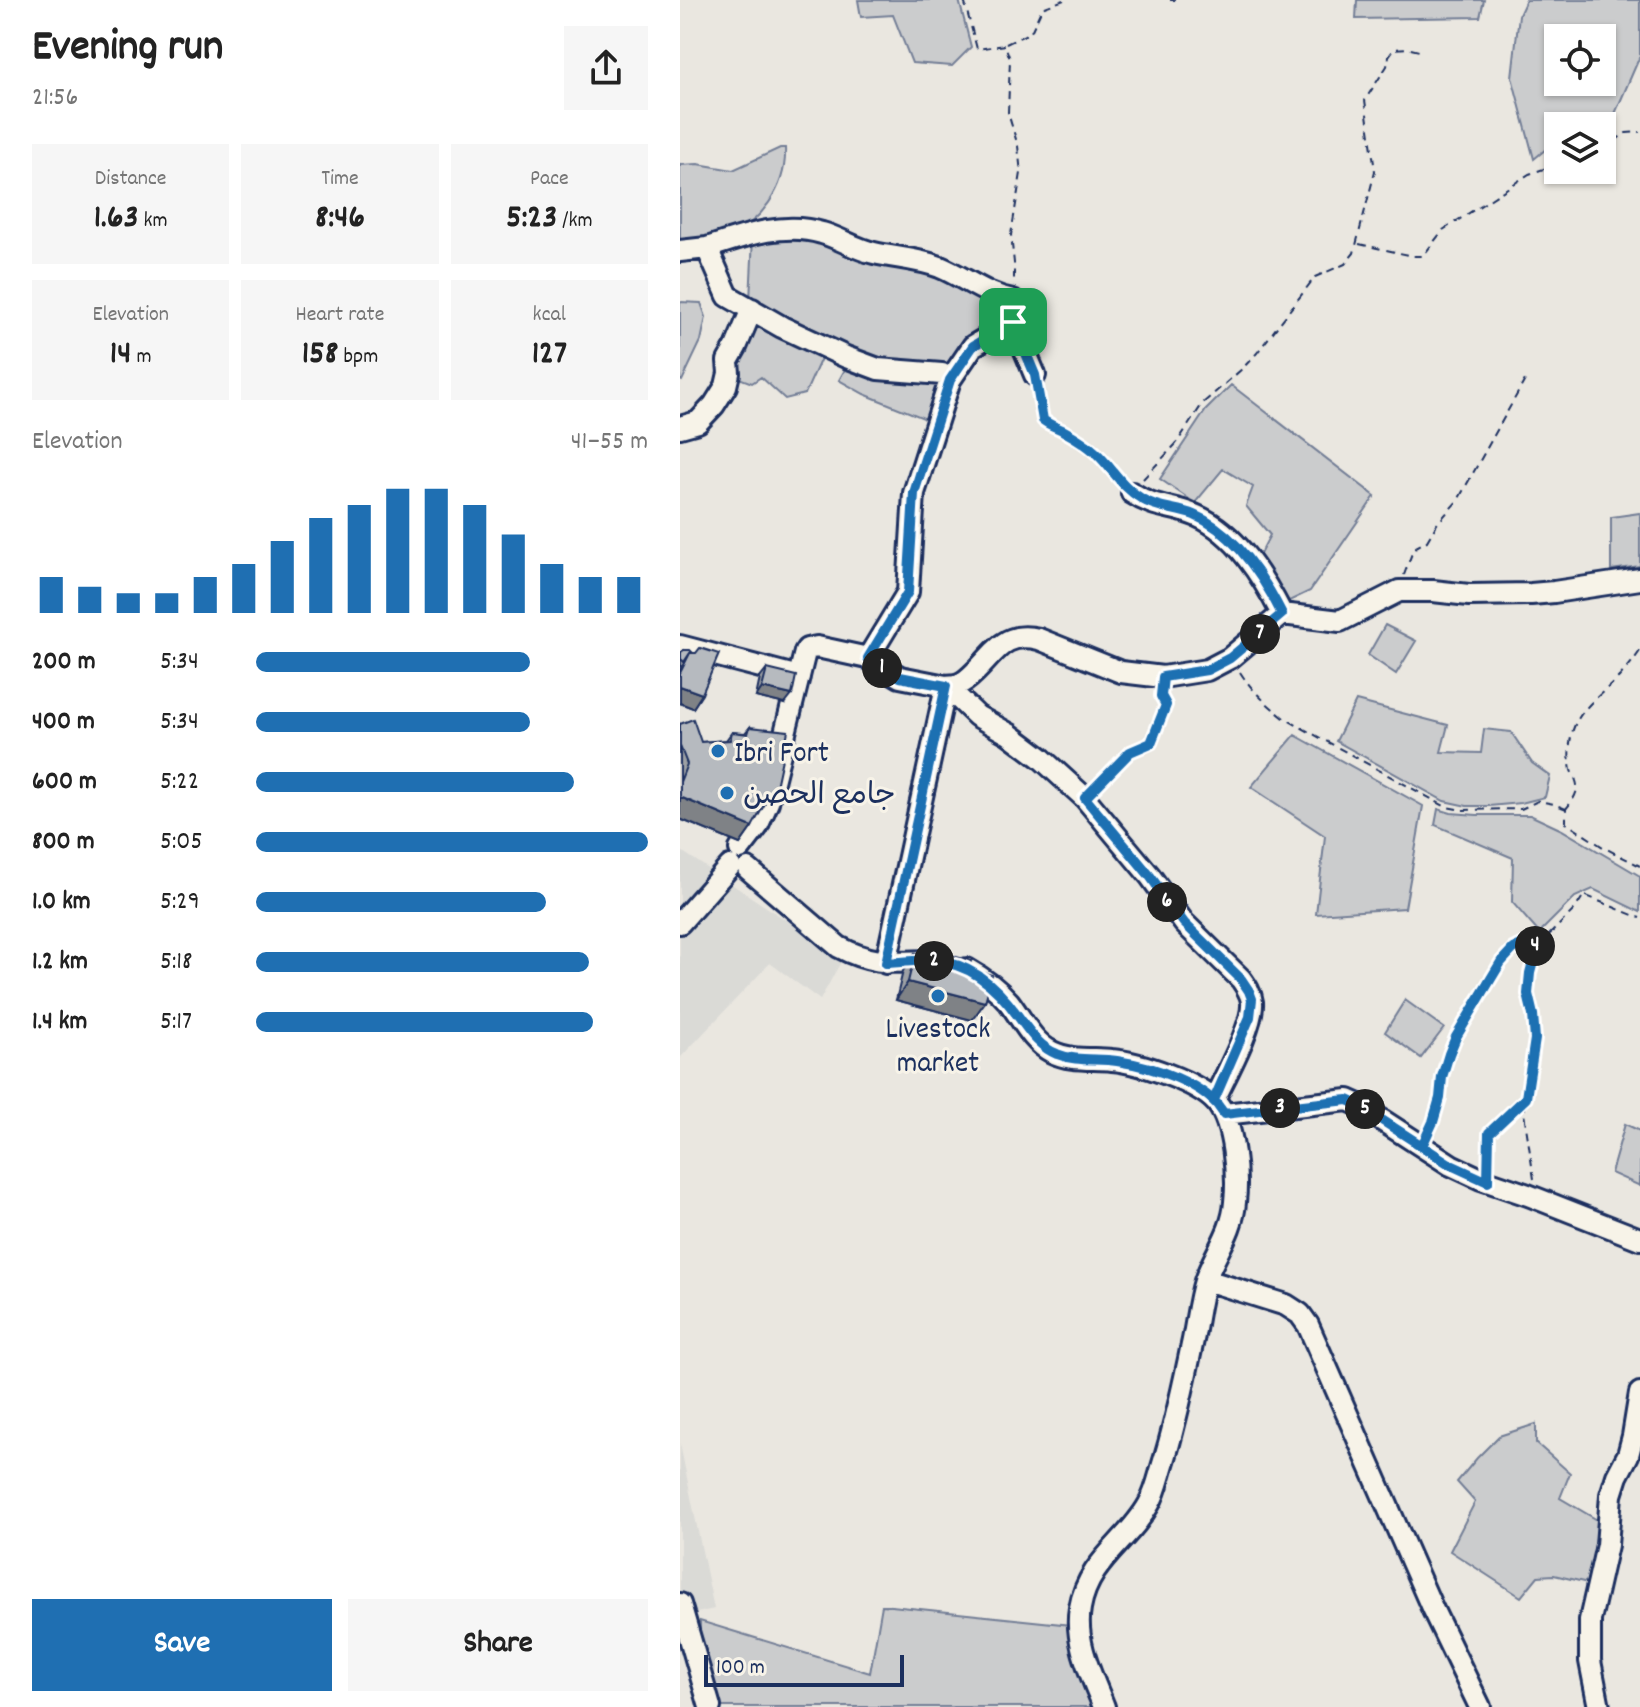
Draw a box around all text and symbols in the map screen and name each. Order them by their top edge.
text: Evening run [32,18,223,81]
map controls [1544,24,1616,184]
button: locate [1544,24,1616,96]
button: share [564,26,648,110]
text: 21:56 [32,80,78,117]
button: layers [1544,112,1616,184]
text: Distance [95,164,167,195]
text: Time [321,164,359,195]
text: Pace [530,164,569,195]
text: 1.63 [94,195,139,244]
text: 8:46 [315,195,365,244]
text: 5:23 [506,195,557,244]
text: km [139,206,168,237]
text: /km [557,206,593,237]
pin [979,288,1047,356]
text: Elevation [92,300,169,331]
text: Heart rate [296,300,384,331]
text: kcal [533,300,566,331]
icon: arrive [991,300,1035,344]
text: 14 [110,331,131,380]
text: 158 [302,331,338,380]
text: 127 [532,331,567,380]
text: m [131,342,152,373]
text: bpm [338,342,378,373]
text: Elevation [32,424,122,461]
text: 41–55 m [571,424,648,461]
pin: 7 [1240,614,1280,654]
text: 7 [1256,618,1264,649]
text: 200 m [32,644,96,681]
text: 5:34 [160,644,199,681]
pin: 1 [862,648,902,688]
text: 1 [880,652,884,683]
text: 400 m [32,704,95,741]
text: 5:34 [160,704,199,741]
place label: Ibri Fort [734,734,829,777]
marker: Ibri Fort [709,742,727,760]
text: 600 m [32,764,97,801]
text: 5:22 [160,764,199,801]
place label: جامع الحصن [743,776,896,819]
marker: جامع الحصن [718,784,736,802]
text: 800 m [32,824,95,861]
text: 5:05 [160,824,203,861]
pin: 6 [1147,882,1187,922]
text: 1.0 km [32,884,91,921]
text: 5:29 [160,884,200,921]
text: 6 [1162,886,1172,917]
pin: 4 [1515,926,1555,966]
text: 4 [1530,930,1540,961]
pin: 2 [914,941,954,981]
text: 1.2 km [32,944,88,981]
text: 5:18 [160,944,192,981]
text: 2 [929,945,939,976]
marker: Livestock market [929,987,947,1005]
text: 1.4 km [32,1004,87,1041]
text: 5:17 [160,1004,192,1041]
place label: Livestock market [886,1010,990,1087]
pin: 3 [1260,1088,1300,1128]
pin: 5 [1345,1089,1385,1129]
text: 3 [1275,1092,1285,1123]
text: 5 [1360,1093,1370,1124]
button: Save [32,1599,332,1691]
button: Share [348,1599,648,1691]
scale bar [704,1651,904,1687]
text: 100 m [716,1653,765,1684]

